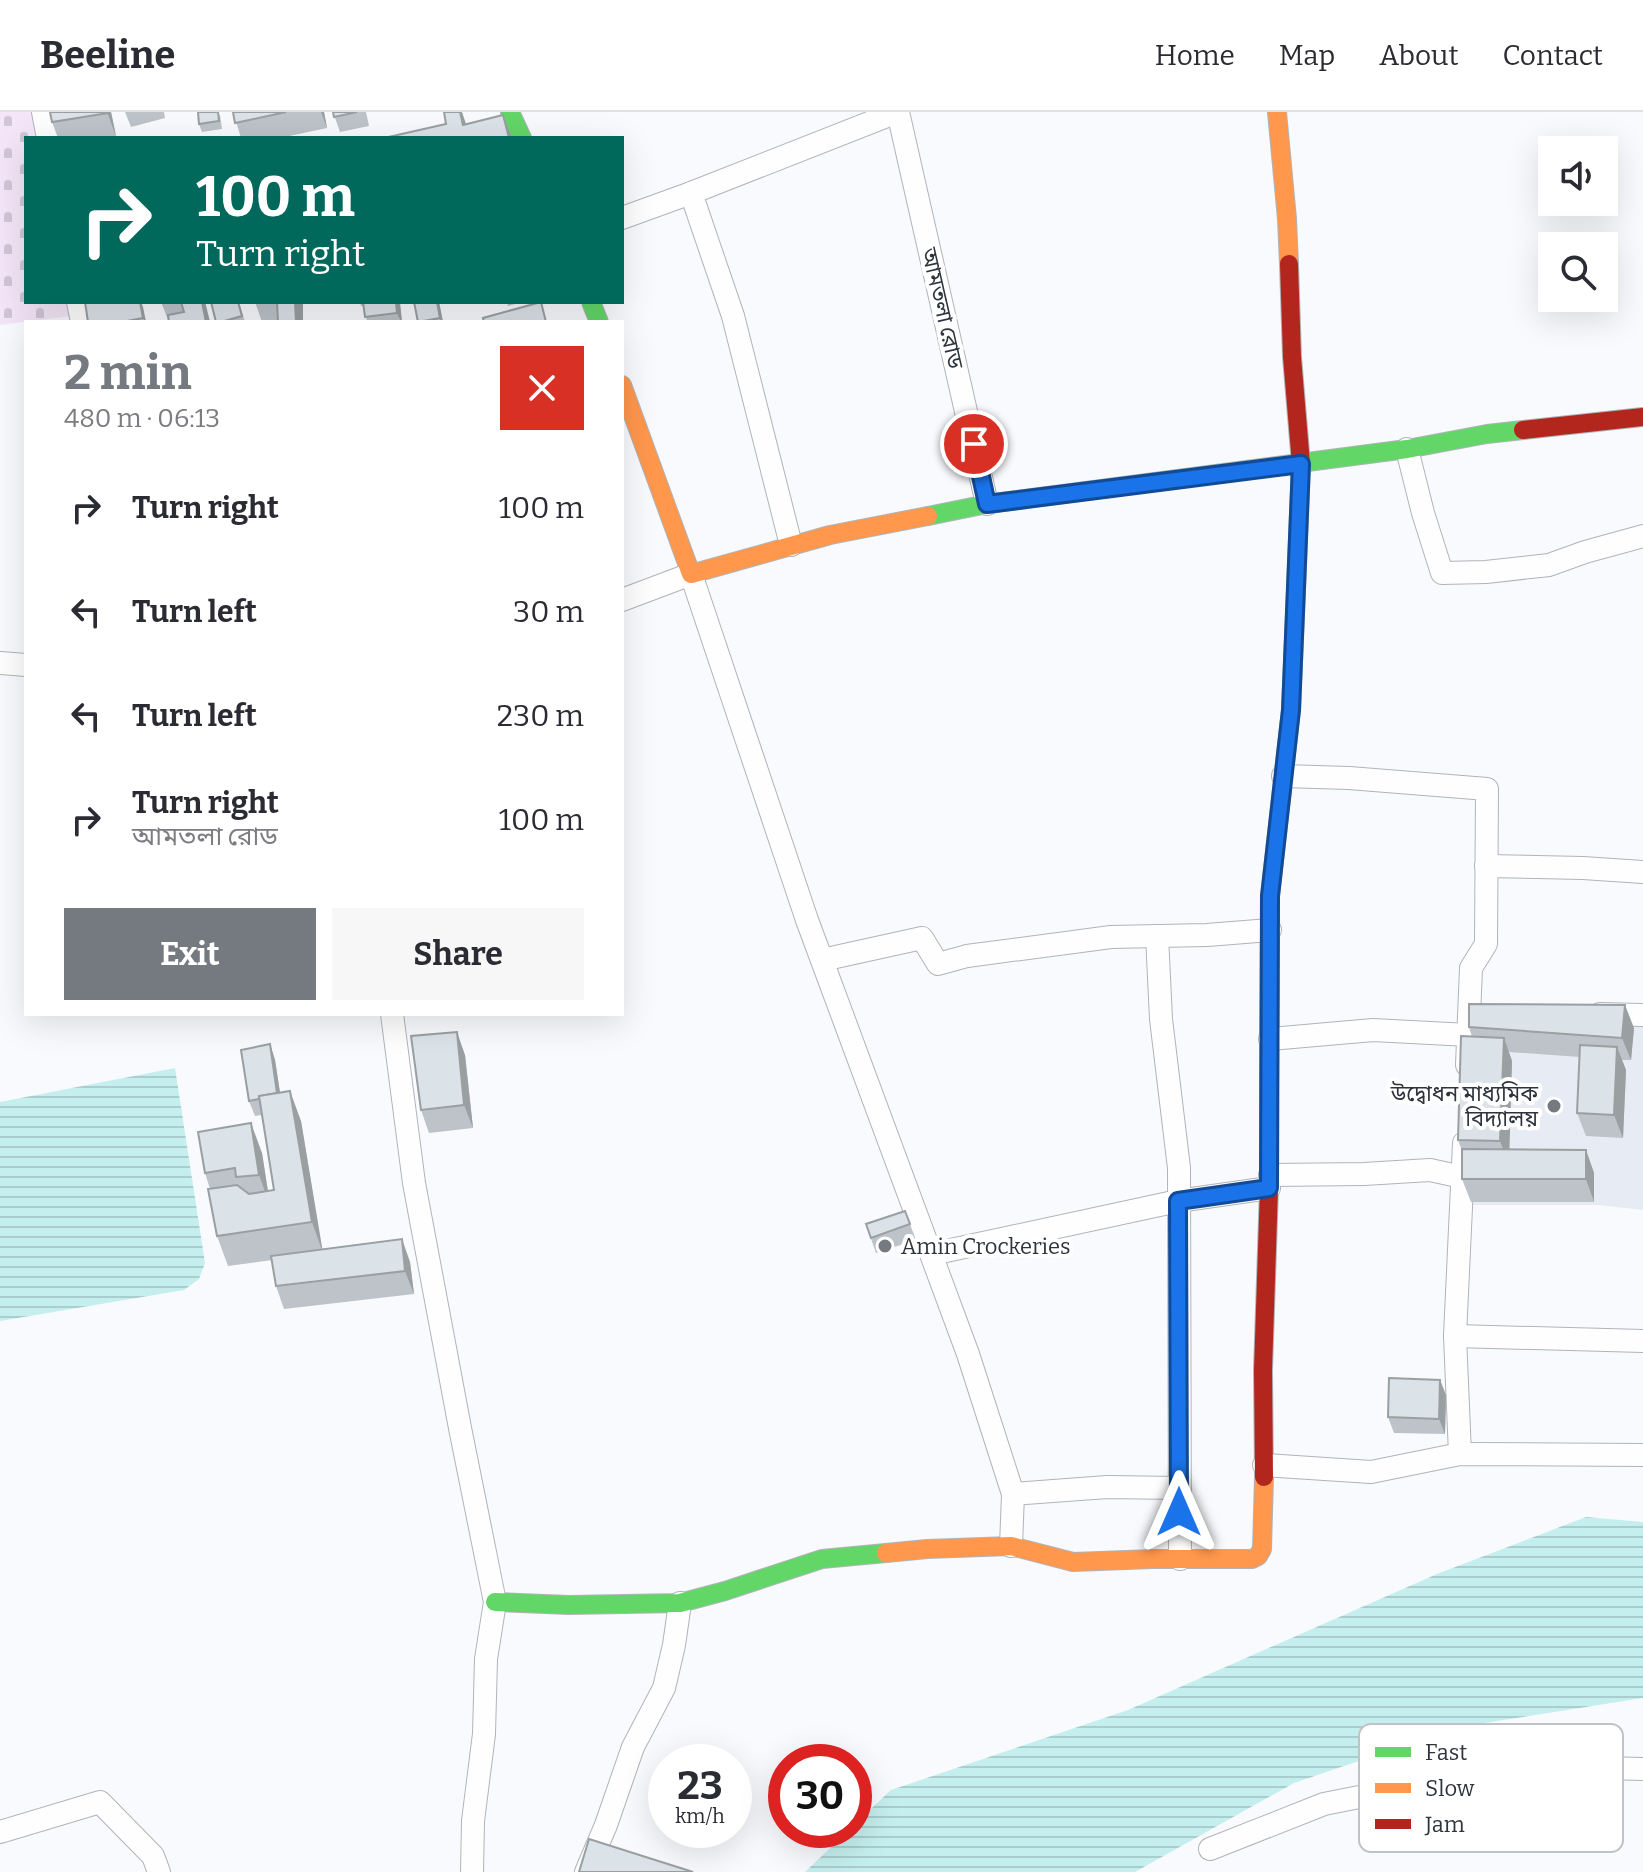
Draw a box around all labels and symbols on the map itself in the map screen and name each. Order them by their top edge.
street label: আমতলা রোড [915,244,970,372]
pin [940,410,1008,478]
place label: উদ্বোধন মাধ্যমিক বিদ্যালয় [1390,1080,1538,1132]
marker: উদ্বোধন মাধ্যমিক বিদ্যালয় [1545,1097,1563,1115]
place label: Amin Crockeries [901,1233,1071,1260]
marker: Amin Crockeries [876,1237,894,1255]
position arrow [1137,1470,1221,1554]
legend [1359,1724,1623,1852]
text: Fast [1425,1739,1467,1766]
speed limit sign: 30 [768,1744,872,1848]
text: Slow [1425,1775,1475,1802]
text: Jam [1424,1811,1465,1838]

